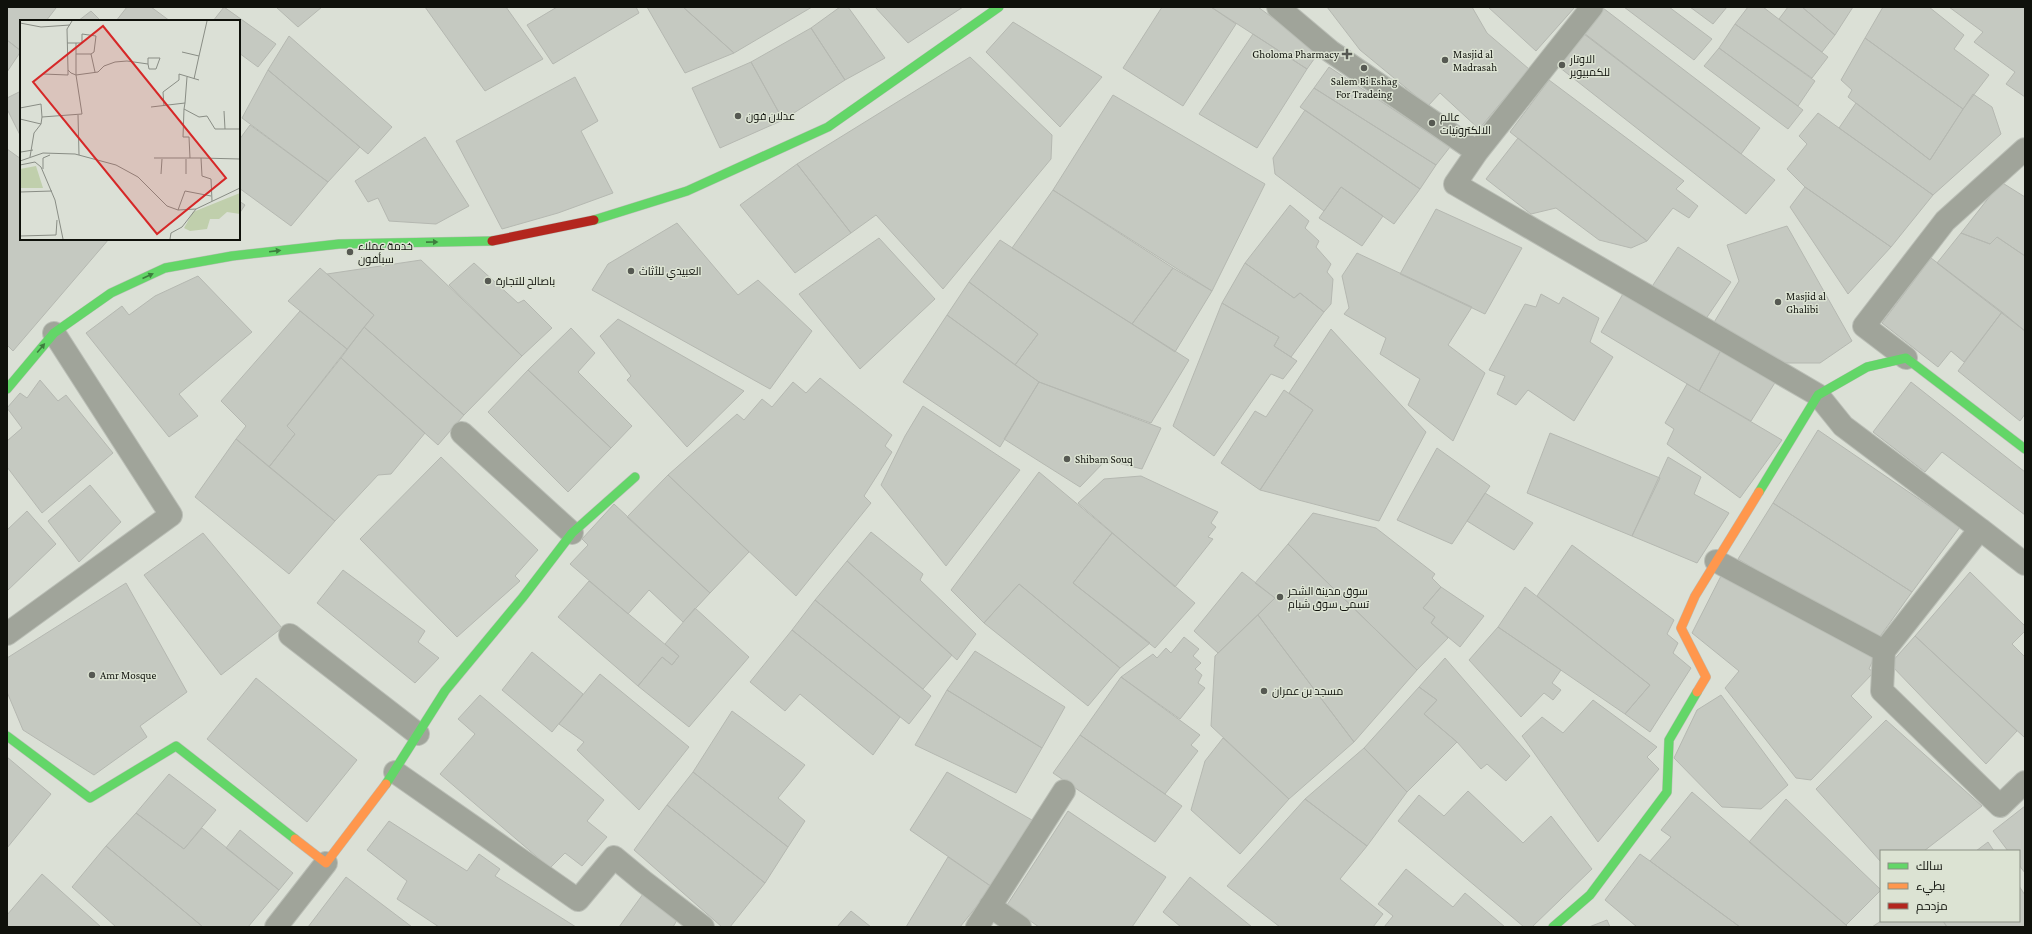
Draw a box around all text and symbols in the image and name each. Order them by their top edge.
inset map [20,20,240,240]
place label: Gholoma Pharmacy [1252,48,1340,61]
place label: Masjid al Madrasah [1453,48,1497,73]
marker: Gholoma Pharmacy [1342,49,1352,59]
place label: الاوتار للكمبيوير [1569,53,1610,79]
marker: Masjid al Madrasah [1440,55,1450,65]
marker: الاوتار للكمبيوير [1557,60,1567,70]
marker: Salem Bi Eshag For Tradeing [1359,63,1369,73]
place label: Salem Bi Eshag For Tradeing [1331,75,1398,101]
place label: عدلان فون [746,110,795,123]
marker: عدلان فون [733,111,743,121]
place label: عالم الالكترونيات [1440,111,1491,137]
marker: عالم الالكترونيات [1427,118,1437,128]
one-way arrow [426,239,439,245]
place label: خدمة عملاء سبأفون [358,240,413,266]
marker: خدمة عملاء سبأفون [345,247,355,257]
one-way arrow [269,248,281,255]
place label: العبيدي للأثاث [639,265,702,280]
marker: العبيدي للأثاث [626,266,636,276]
one-way arrow [142,273,153,279]
place label: باصالح للتجارة [496,275,555,289]
marker: باصالح للتجارة [483,276,493,286]
place label: Masjid al Ghalibi [1786,290,1826,315]
marker: Masjid al Ghalibi [1773,297,1783,307]
one-way arrow [37,343,46,354]
place label: Shibam Souq [1075,453,1133,466]
marker: Shibam Souq [1062,454,1072,464]
place label: سوق مدينة الشحر تسمى سوق شبام [1287,585,1369,612]
marker: سوق مدينة الشحر تسمى سوق شبام [1275,592,1285,602]
place label: Amr Mosque [100,669,156,682]
marker: Amr Mosque [87,670,97,680]
place label: مسجد بن عمران [1272,685,1343,698]
marker: مسجد بن عمران [1259,686,1269,696]
legend [1880,850,2020,922]
text: سالك [1916,859,1943,873]
text: بطيء [1916,879,1945,896]
text: مزدحم [1916,899,1948,914]

